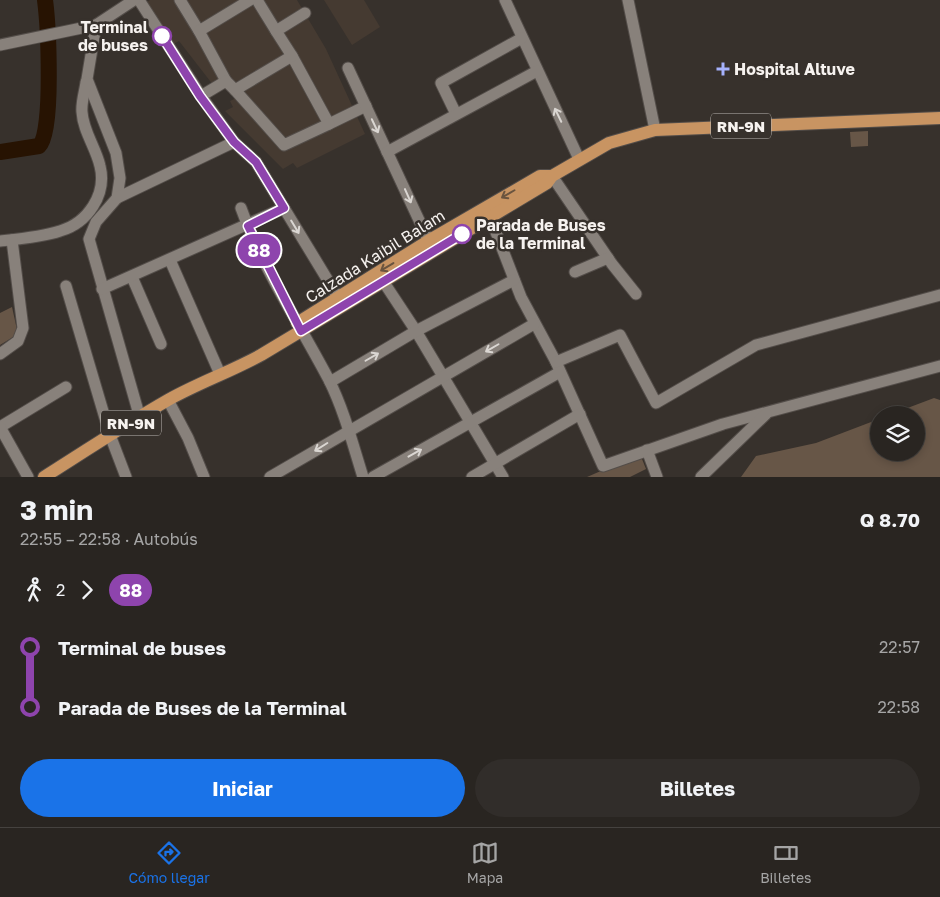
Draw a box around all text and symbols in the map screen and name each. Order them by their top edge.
place label: Terminal de buses [78,17,149,55]
marker: Terminal de buses [152,26,172,46]
place label: Hospital Altuve [734,59,855,79]
marker: Hospital Altuve [716,62,730,76]
one-way arrow [553,108,562,123]
road number: RN-9N [711,114,771,138]
one-way arrow [370,118,380,133]
one-way arrow [403,188,413,203]
one-way arrow [501,190,516,200]
street label: Calzada Kaibil Balam [302,205,448,307]
place label: Parada de Buses de la Terminal [476,215,606,253]
one-way arrow [291,219,301,233]
marker: Parada de Buses de la Terminal [452,224,472,244]
line badge: 88 [236,234,282,266]
text: 88 [247,239,271,261]
one-way arrow [380,262,394,272]
one-way arrow [485,344,500,353]
one-way arrow [364,352,378,362]
map controls [870,406,925,461]
button: layers [870,406,925,461]
road number: RN-9N [101,410,161,436]
one-way arrow [314,441,328,452]
one-way arrow [407,448,422,457]
text: 3 min [20,493,93,526]
text: Q 8.70 [860,508,920,531]
text: 22:55 – 22:58 · Autobús [20,529,198,549]
icon: walk [20,576,48,604]
icon: forward [73,576,101,604]
text: 88 [119,579,142,601]
text: 2 [56,580,65,600]
text: Terminal de buses [58,636,226,659]
text: 22:57 [879,637,920,657]
text: Parada de Buses de la Terminal [58,696,347,719]
text: 22:58 [878,697,920,717]
button: Iniciar [20,759,465,817]
button: Billetes [475,759,920,817]
tab: Cómo llegar [129,839,210,886]
tab: Mapa [467,839,503,886]
tab: Billetes [760,839,811,886]

